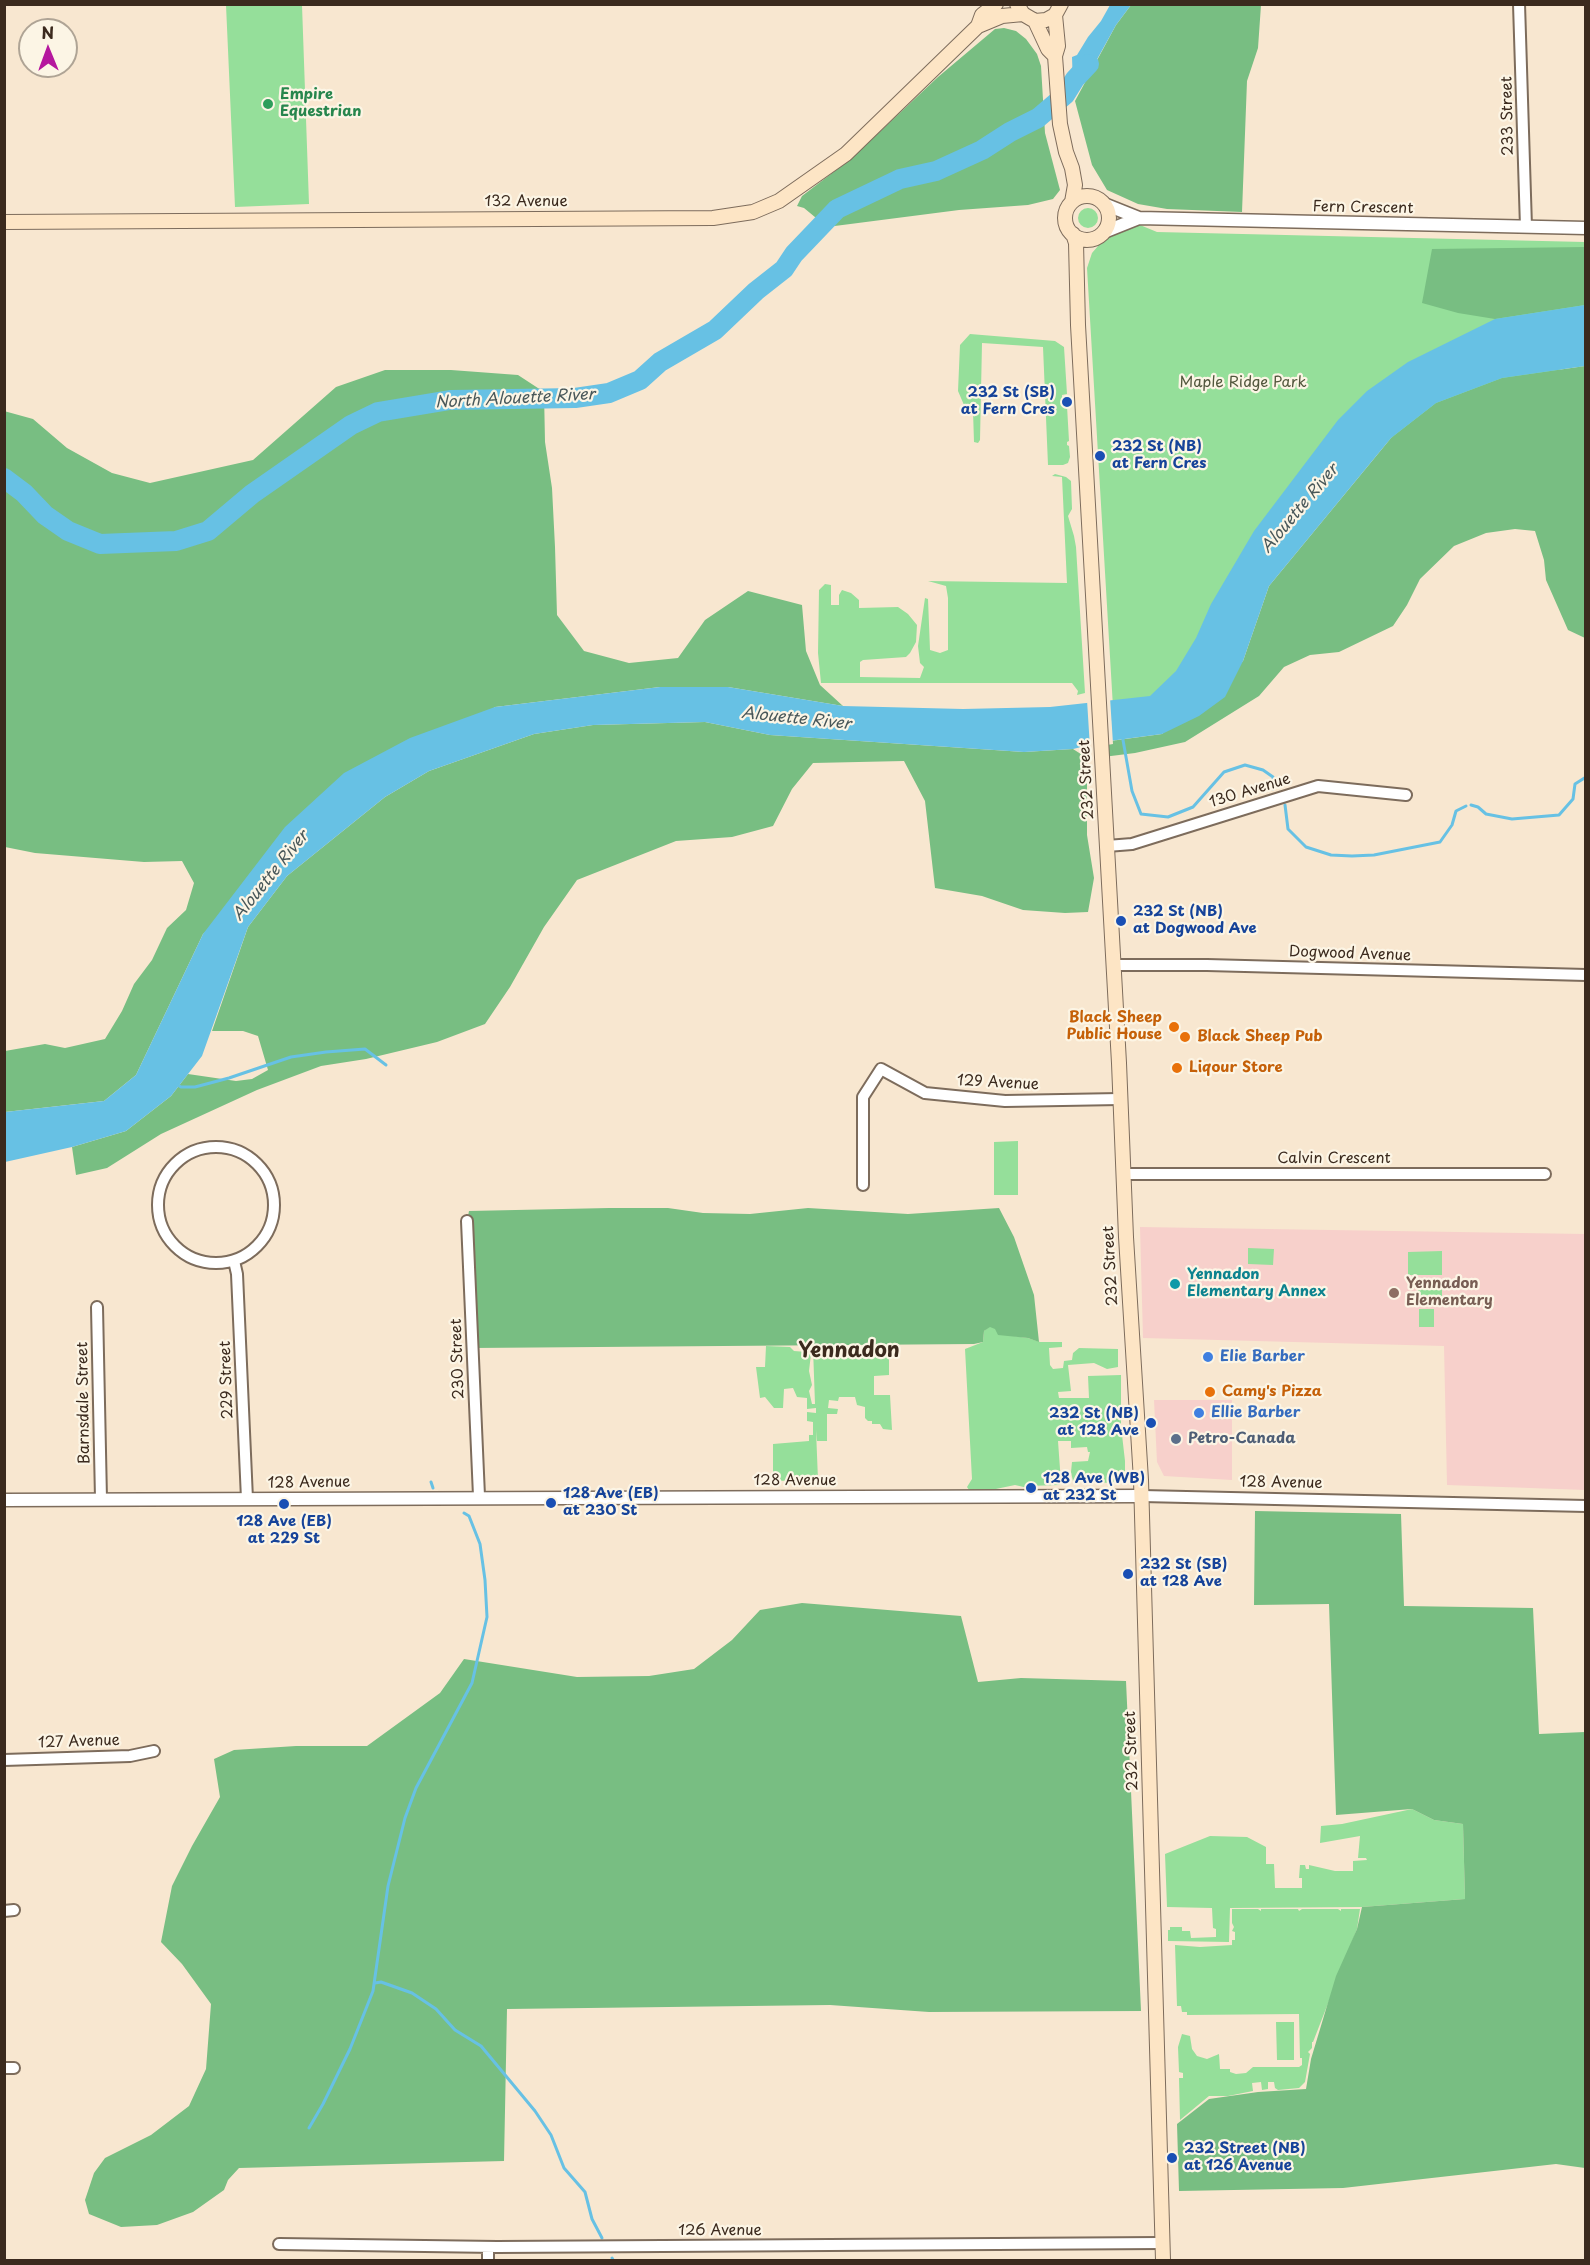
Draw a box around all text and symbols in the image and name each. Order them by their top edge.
north arrow [18,18,78,78]
text: N [41,20,54,44]
street label: 233 Street [1498,76,1518,156]
place label: Empire Equestrian [280,86,362,121]
marker: Empire Equestrian [261,97,275,111]
street label: 132 Avenue [484,193,568,211]
street label: Fern Crescent [1313,198,1413,218]
park label: Maple Ridge Park [1179,374,1307,392]
place label: 232 St (SB) at Fern Cres [961,384,1055,419]
water label: North Alouette River [435,385,595,413]
marker: 232 St (SB) at Fern Cres [1060,395,1074,409]
place label: 232 St (NB) at Fern Cres [1112,438,1206,473]
marker: 232 St (NB) at Fern Cres [1093,449,1107,463]
water label: Alouette River [1257,461,1343,557]
water label: Alouette River [740,704,852,734]
street label: 232 Street [1076,739,1098,821]
street label: 130 Avenue [1207,770,1293,812]
water label: Alouette River [229,827,313,925]
place label: 232 St (NB) at Dogwood Ave [1133,903,1257,938]
marker: 232 St (NB) at Dogwood Ave [1114,914,1128,928]
street label: Dogwood Avenue [1289,943,1411,965]
place label: Black Sheep Public House [1067,1009,1162,1044]
marker: Black Sheep Public House [1167,1020,1181,1034]
place label: Black Sheep Pub [1197,1028,1323,1046]
marker: Black Sheep Pub [1178,1030,1192,1044]
place label: Liqour Store [1189,1059,1283,1077]
marker: Liqour Store [1170,1061,1184,1075]
street label: 129 Avenue [957,1072,1039,1094]
street label: Calvin Crescent [1277,1150,1391,1168]
street label: 232 Street [1100,1225,1122,1307]
place label: Yennadon Elementary Annex [1187,1266,1326,1301]
place label: Yennadon Elementary [1406,1275,1493,1310]
marker: Yennadon Elementary Annex [1168,1277,1182,1291]
marker: Yennadon Elementary [1387,1286,1401,1300]
street label: 230 Street [448,1318,468,1400]
district label: Yennadon [798,1338,900,1364]
street label: Barnsdale Street [74,1341,94,1465]
street label: 229 Street [217,1341,237,1419]
place label: Elie Barber [1220,1348,1305,1366]
marker: Elie Barber [1201,1350,1215,1364]
place label: Camy's Pizza [1222,1383,1322,1401]
marker: Camy's Pizza [1203,1385,1217,1399]
place label: Ellie Barber [1211,1404,1300,1422]
place label: 232 St (NB) at 128 Ave [1049,1405,1139,1440]
marker: Ellie Barber [1192,1406,1206,1420]
marker: 232 St (NB) at 128 Ave [1144,1416,1158,1430]
place label: Petro-Canada [1188,1430,1296,1448]
marker: Petro-Canada [1169,1432,1183,1446]
place label: 128 Ave (WB) at 232 St [1043,1470,1145,1505]
street label: 128 Avenue [754,1472,836,1490]
street label: 128 Avenue [267,1473,351,1493]
street label: 128 Avenue [1239,1473,1323,1493]
marker: 128 Ave (WB) at 232 St [1024,1481,1038,1495]
place label: 128 Ave (EB) at 230 St [563,1485,659,1520]
marker: 128 Ave (EB) at 230 St [544,1496,558,1510]
marker: 128 Ave (EB) at 229 St [277,1497,291,1511]
place label: 128 Ave (EB) at 229 St [236,1513,332,1548]
place label: 232 St (SB) at 128 Ave [1140,1556,1227,1591]
marker: 232 St (SB) at 128 Ave [1121,1567,1135,1581]
street label: 232 Street [1122,1711,1142,1791]
street label: 127 Avenue [38,1732,120,1752]
place label: 232 Street (NB) at 126 Avenue [1184,2140,1306,2175]
marker: 232 Street (NB) at 126 Avenue [1165,2151,1179,2165]
street label: 126 Avenue [678,2222,762,2240]

